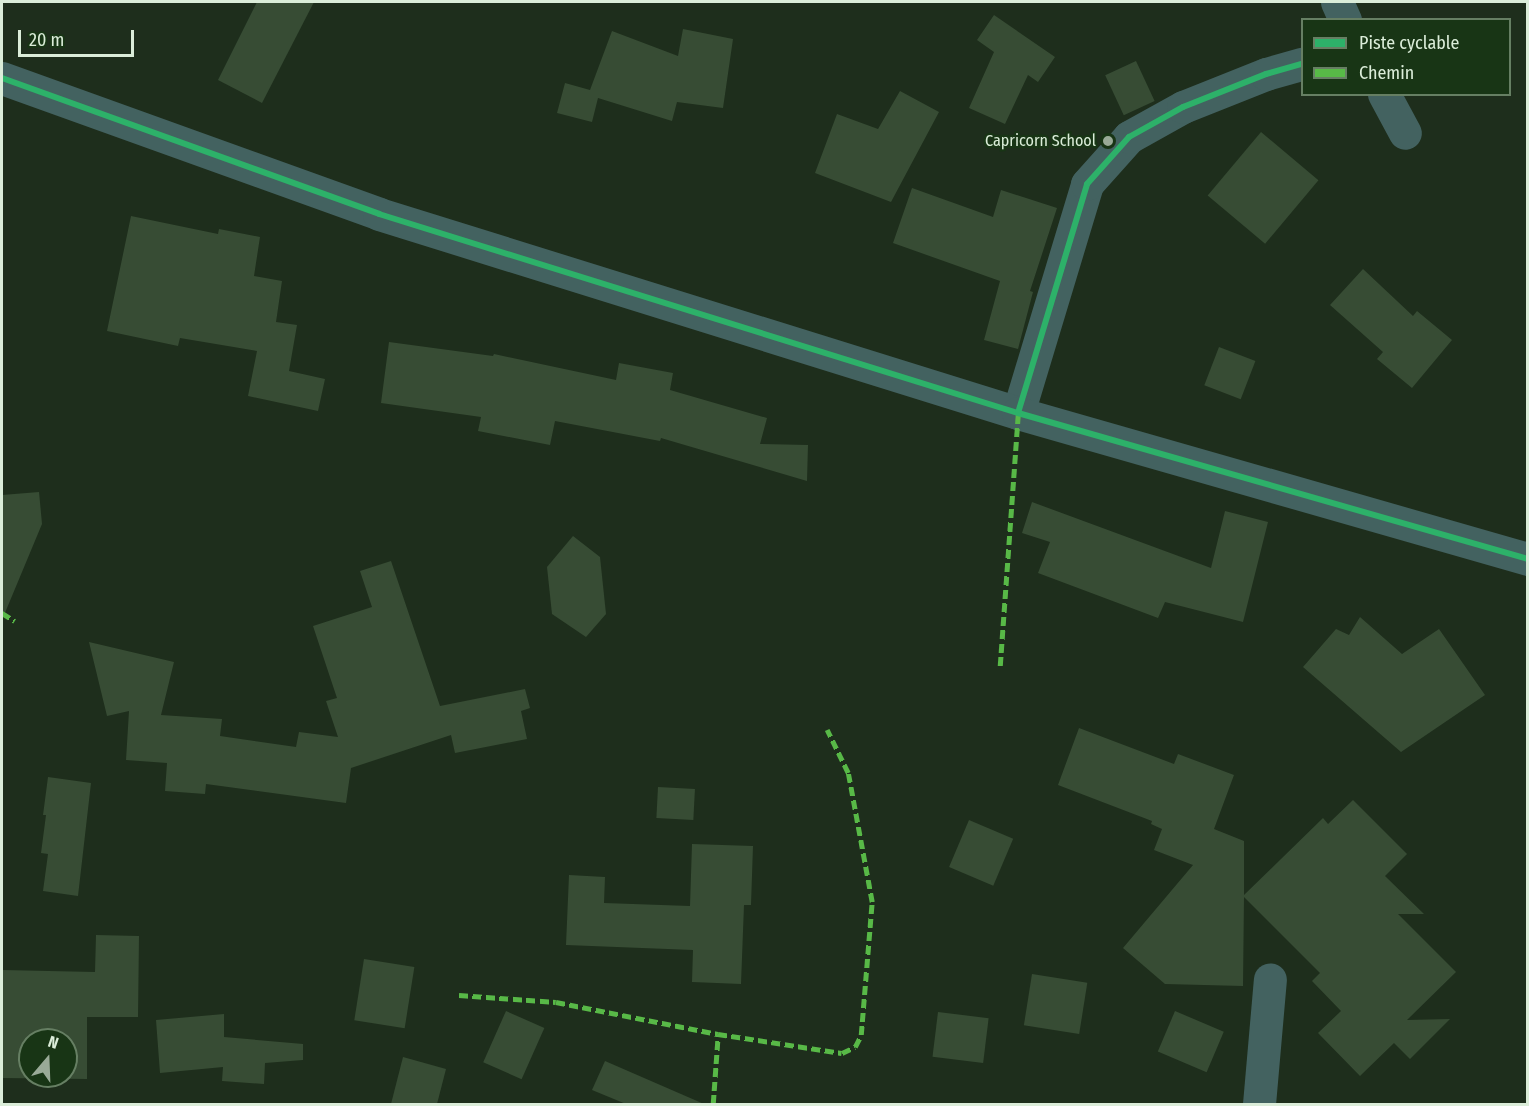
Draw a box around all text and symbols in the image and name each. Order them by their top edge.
scale bar [21,18,136,56]
legend [1301,18,1511,96]
text: 20 m [29,29,64,51]
text: Piste cyclable [1359,32,1459,54]
text: Chemin [1359,62,1414,84]
place label: Capricorn School [985,131,1096,151]
marker: Capricorn School [1101,134,1115,148]
north arrow [18,1028,78,1088]
text: N [46,1032,61,1053]

